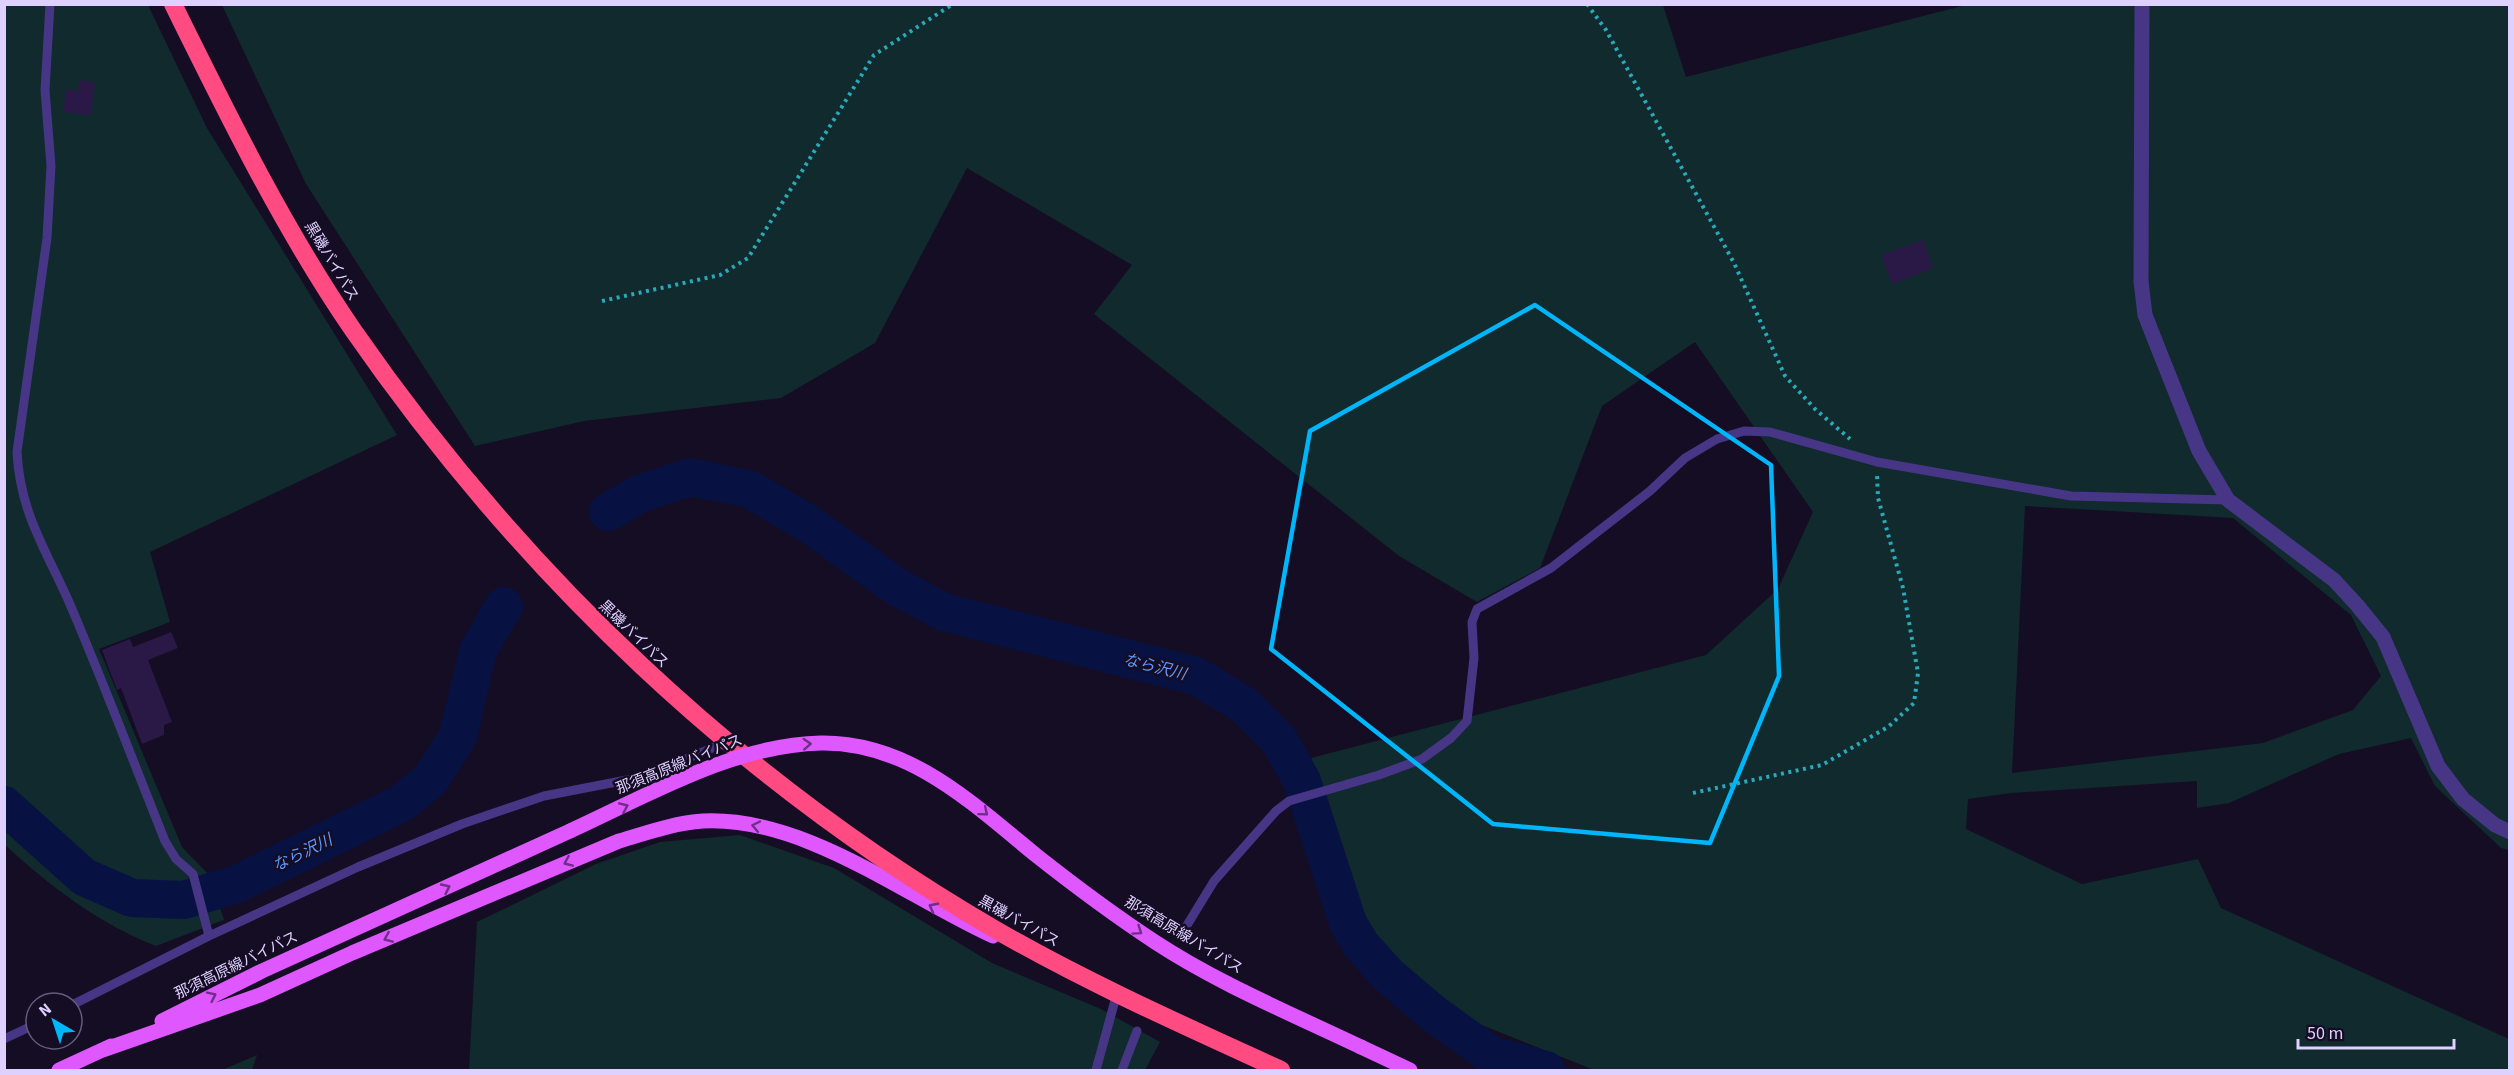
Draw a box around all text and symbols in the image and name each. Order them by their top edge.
street label: 黒磯バイパス [299,217,364,305]
street label: 黒磯バイパス [594,596,673,673]
water label: なら沢川 [1121,649,1190,686]
street label: 那須高原線バイパス [613,729,746,799]
one-way arrow [802,737,811,750]
one-way arrow [617,802,628,814]
one-way arrow [977,805,988,816]
one-way arrow [751,820,761,833]
water label: なら沢川 [269,828,338,877]
one-way arrow [563,855,574,867]
one-way arrow [440,883,451,895]
street label: 黒磯バイパス [974,891,1063,952]
street label: 那須高原線バイパス [1121,892,1247,979]
one-way arrow [928,903,939,914]
one-way arrow [1132,924,1143,935]
street label: 那須高原線バイパス [171,926,301,1004]
one-way arrow [384,931,395,943]
north arrow [24,991,84,1051]
one-way arrow [206,992,217,1004]
text: N [34,998,56,1022]
scale bar [2298,1012,2454,1050]
text: 50 m [2307,1021,2343,1046]

